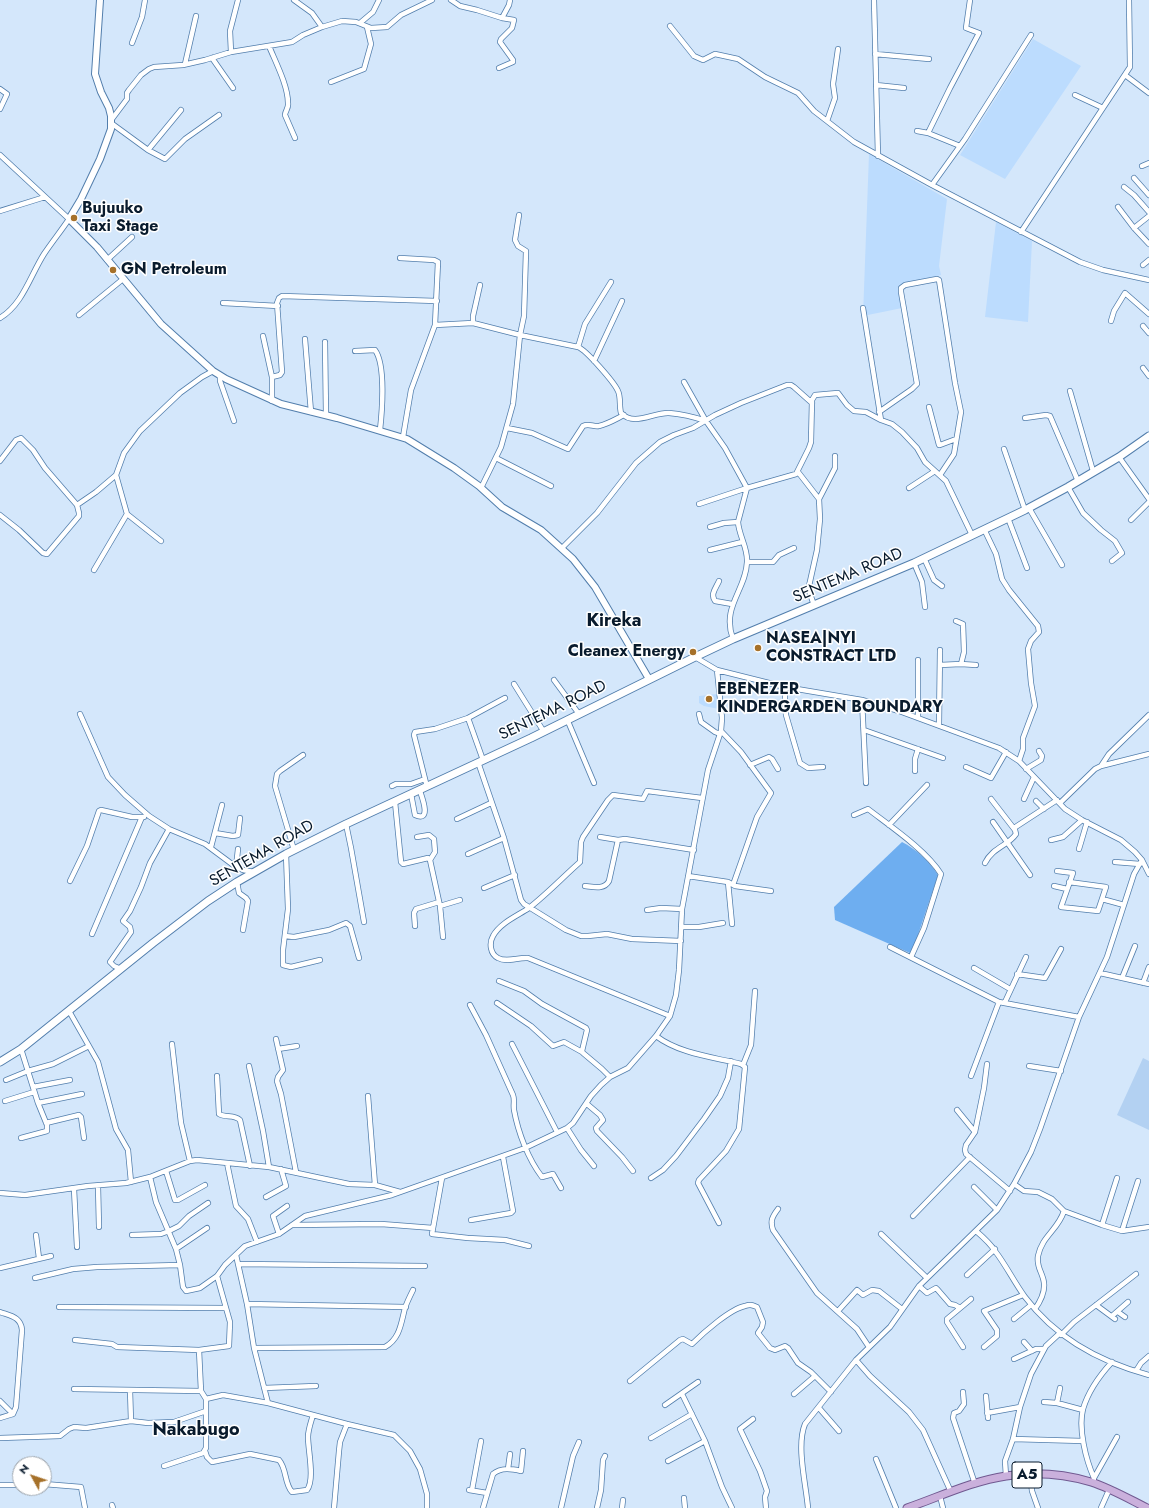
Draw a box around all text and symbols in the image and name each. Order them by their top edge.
place label: Bujuuko Taxi Stage [82,199,158,237]
marker: Bujuuko Taxi Stage [69,213,79,223]
place label: GN Petroleum [121,260,227,280]
marker: GN Petroleum [108,265,118,275]
street label: SENTEMA ROAD [790,544,906,608]
district label: Kireka [586,611,642,633]
place label: NASEA|NYI CONSTRACT LTD [766,629,896,667]
place label: Cleanex Energy [568,642,685,662]
marker: NASEA|NYI CONSTRACT LTD [753,643,763,653]
marker: Cleanex Energy [688,647,698,657]
street label: SENTEMA ROAD [496,677,610,745]
place label: EBENEZER KINDERGARDEN BOUNDARY [717,680,943,718]
marker: EBENEZER KINDERGARDEN BOUNDARY [704,694,714,704]
street label: SENTEMA ROAD [206,816,318,892]
district label: Nakabugo [152,1420,240,1442]
north arrow [12,1456,52,1496]
text: N [15,1460,33,1477]
road number: A5 [1012,1462,1042,1488]

